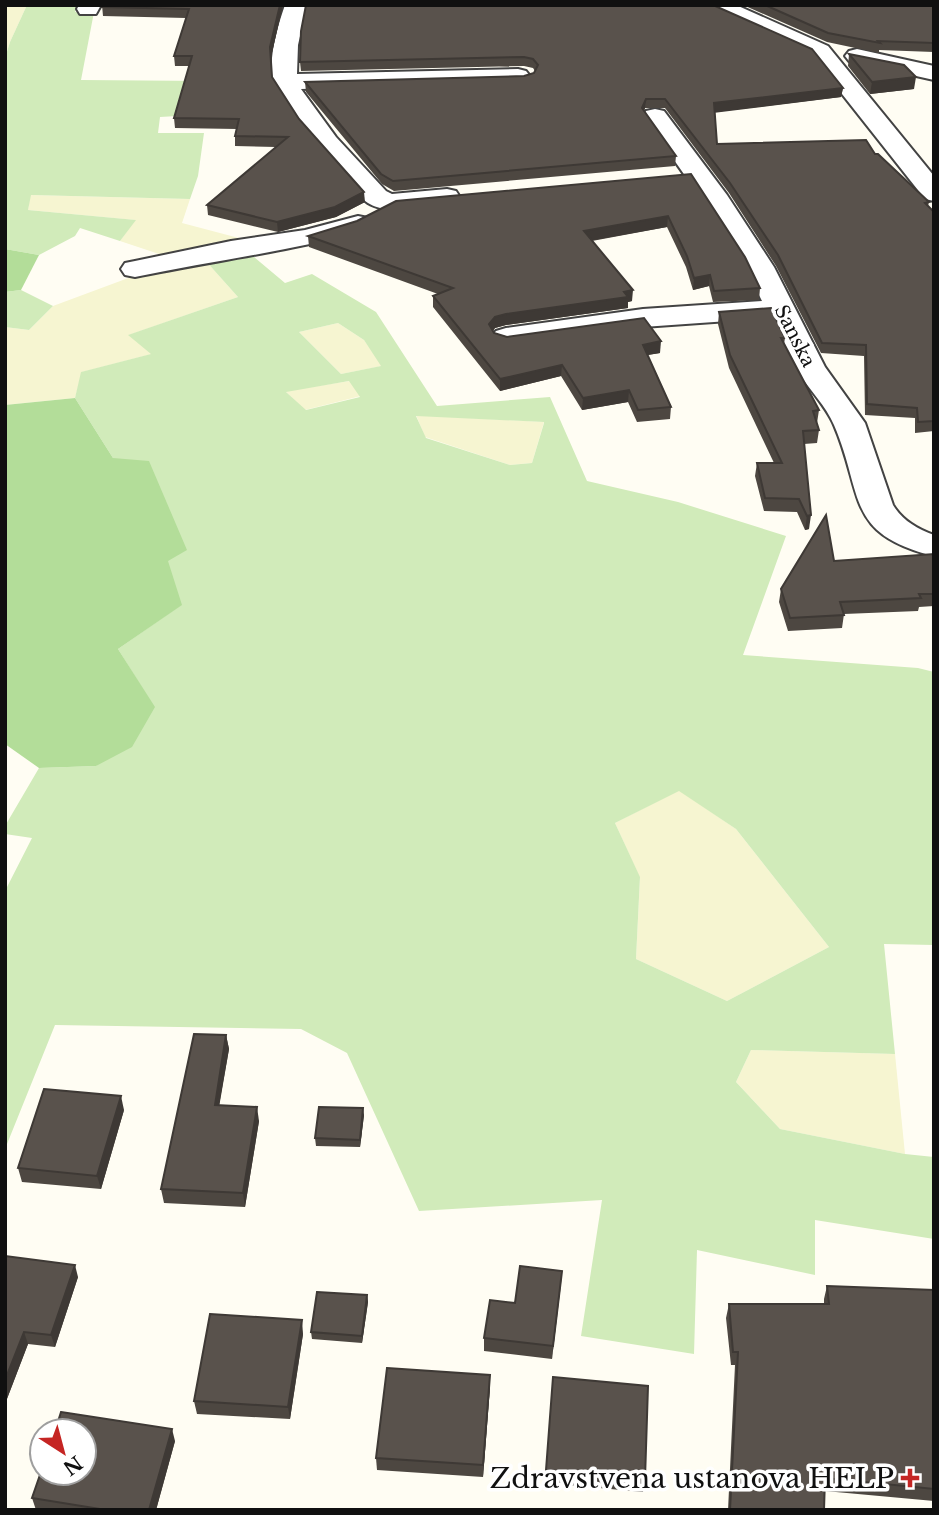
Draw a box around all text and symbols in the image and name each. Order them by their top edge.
street label: Sanska [770,301,821,371]
north arrow [28,1417,98,1487]
text: N [59,1451,87,1480]
place label: Zdravstvena ustanova HELP [490,1461,894,1496]
marker: Zdravstvena ustanova HELP [900,1468,920,1488]

